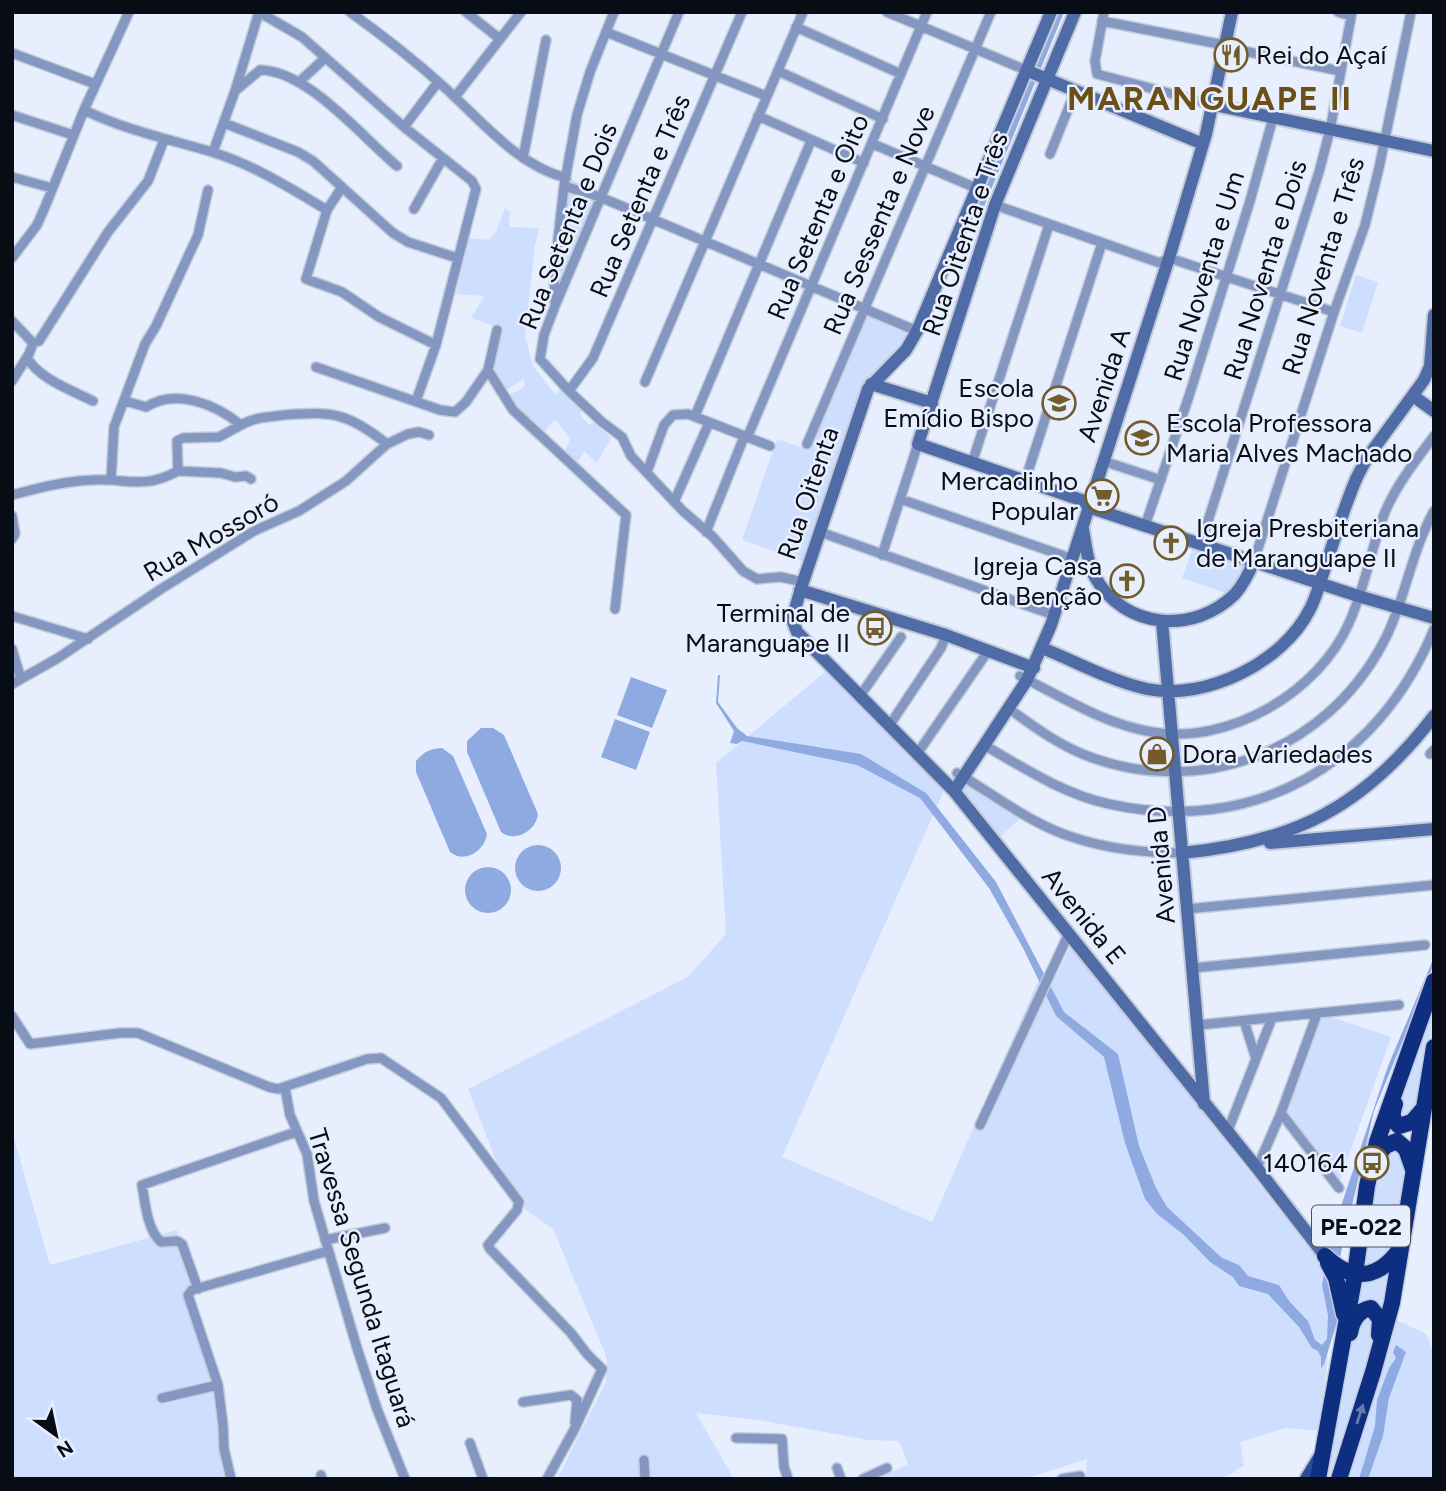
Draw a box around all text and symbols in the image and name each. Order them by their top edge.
restaurant icon: Rei do Açaí [1212,36,1250,74]
place label: Rei do Açaí [1256,39,1387,71]
district label: MARANGUAPE II [1067,79,1353,118]
street label: Rua Setenta e Três [583,90,697,302]
street label: Rua Sessenta e Nove [816,101,942,339]
street label: Rua Setenta e Oito [760,109,876,325]
street label: Rua Setenta e Dois [512,118,624,334]
street label: Rua Oitenta e Três [915,128,1015,340]
street label: Rua Noventa e Três [1275,153,1371,379]
street label: Rua Noventa e Dois [1216,156,1314,384]
street label: Rua Noventa e Um [1157,167,1251,385]
street label: Avenida A [1071,324,1138,446]
place label: Escola Emídio Bispo [883,372,1034,434]
school or university icon: Escola Emídio Bispo [1040,384,1078,422]
place label: Escola Professora Maria Alves Machado [1166,407,1412,469]
school or university icon: Escola Professora Maria Alves Machado [1123,419,1161,457]
street label: Rua Oitenta [770,422,846,564]
place label: Mercadinho Popular [940,465,1078,527]
supermarket icon: Mercadinho Popular [1083,477,1121,515]
street label: Rua Mossoró [138,485,284,589]
place label: Igreja Presbiteriana de Maranguape II [1196,512,1419,574]
church icon: Igreja Presbiteriana de Maranguape II [1152,524,1190,562]
place label: Igreja Casa da Benção [973,550,1102,612]
church icon: Igreja Casa da Benção [1108,562,1146,600]
place label: Terminal de Maranguape II [685,597,850,659]
bus stop icon: Terminal de Maranguape II [856,609,894,647]
shop icon: Dora Variedades [1138,735,1176,773]
place label: Dora Variedades [1182,738,1373,770]
street label: Avenida D [1140,805,1182,925]
street label: Avenida E [1035,861,1133,971]
street label: Travessa Segunda Itaguará [301,1125,423,1431]
bus stop icon: 140164 [1353,1144,1391,1182]
place label: 140164 [1263,1147,1348,1179]
road number: PE-022 [1312,1206,1410,1246]
north arrow [21,1400,91,1470]
one-way arrow [1355,1403,1365,1424]
text: N [53,1435,77,1462]

